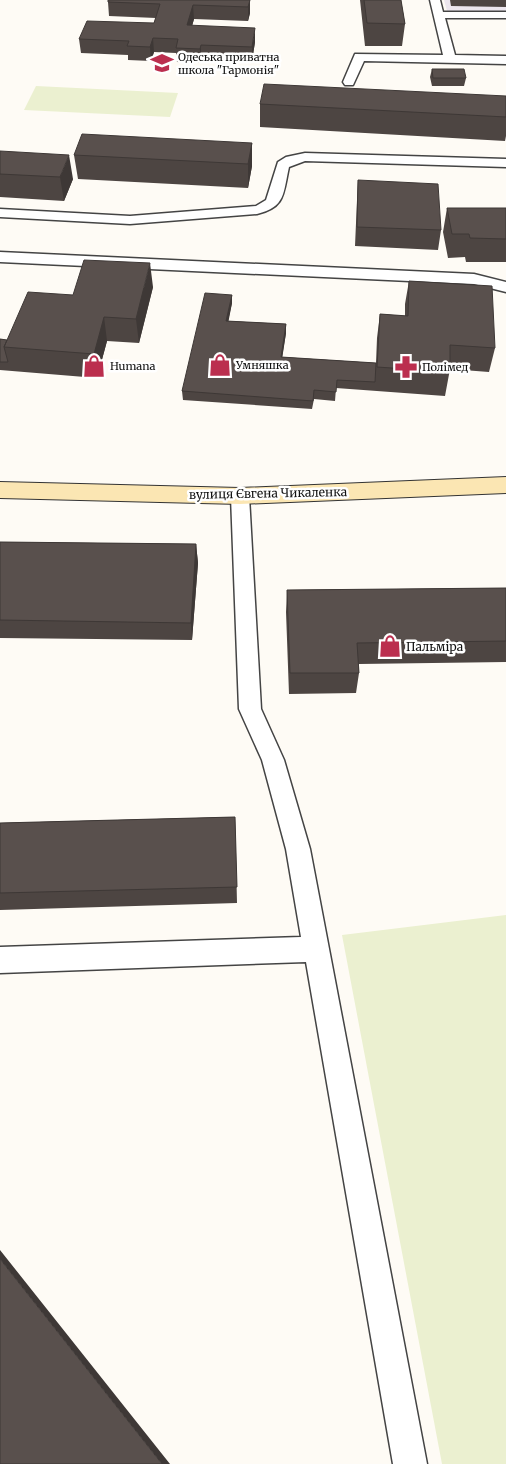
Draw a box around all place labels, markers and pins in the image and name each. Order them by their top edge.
school or university icon: Одеська приватна школа "Гармонія" [149,50,175,76]
place label: Одеська приватна школа "Гармонія" [178,50,280,77]
shop icon: Умняшка [207,352,233,378]
shop icon: Humana [81,353,107,379]
pharmacy icon: Полімед [393,354,419,380]
place label: Умняшка [235,358,289,372]
place label: Humana [110,359,156,373]
place label: Полімед [422,360,468,374]
shop icon: Пальміра [377,633,403,659]
place label: Пальміра [406,639,464,654]

